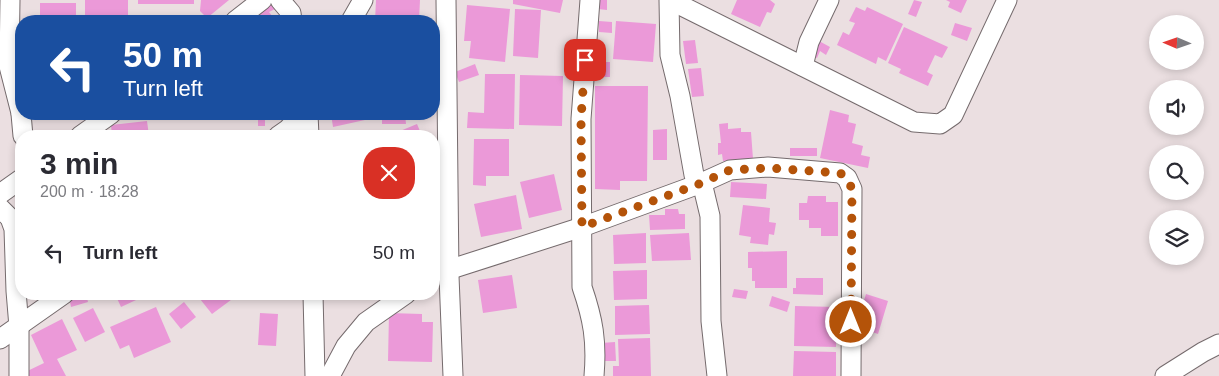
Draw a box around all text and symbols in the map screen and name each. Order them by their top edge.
north arrow [1149,15,1204,70]
map controls [1149,15,1204,265]
icon: left [40,35,105,100]
text: 50 m [123,35,203,74]
pin [564,39,606,81]
icon: arrive [571,46,599,74]
text: Turn left [123,76,203,101]
button: sound [1149,80,1204,135]
button: search [1149,145,1204,200]
text: 3 min [40,147,118,180]
button: close [363,147,415,199]
text: 200 m · 18:28 [40,183,139,200]
button: layers [1149,210,1204,265]
icon: left [40,239,68,267]
text: Turn left [83,242,158,263]
text: 50 m [373,242,415,263]
position arrow [824,295,876,347]

